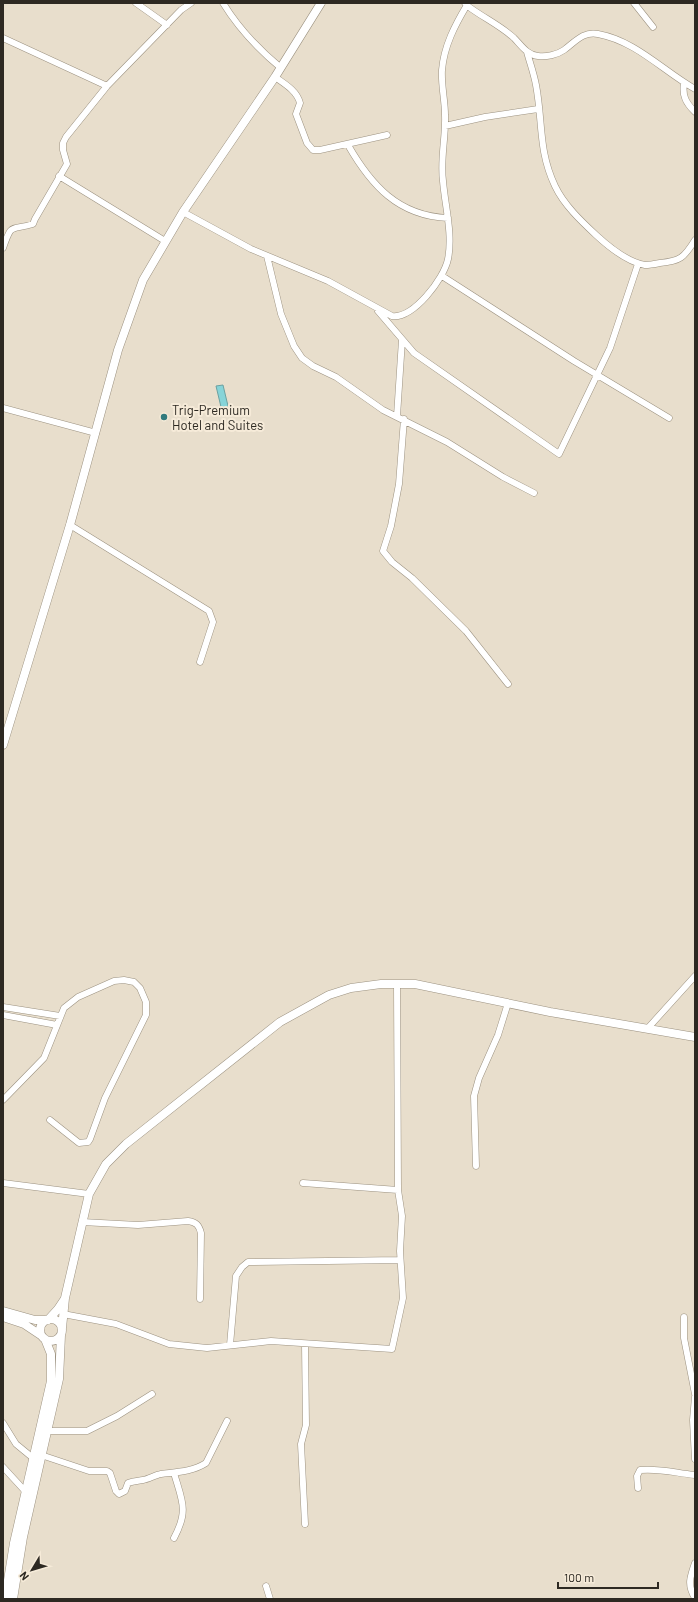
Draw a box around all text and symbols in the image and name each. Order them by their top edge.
place label: Trig-Premium Hotel and Suites [172,402,263,433]
marker: Trig-Premium Hotel and Suites [159,412,169,422]
north arrow [12,1550,52,1590]
scale bar [558,1564,658,1590]
text: N [16,1570,31,1583]
text: 100 m [564,1570,594,1584]

